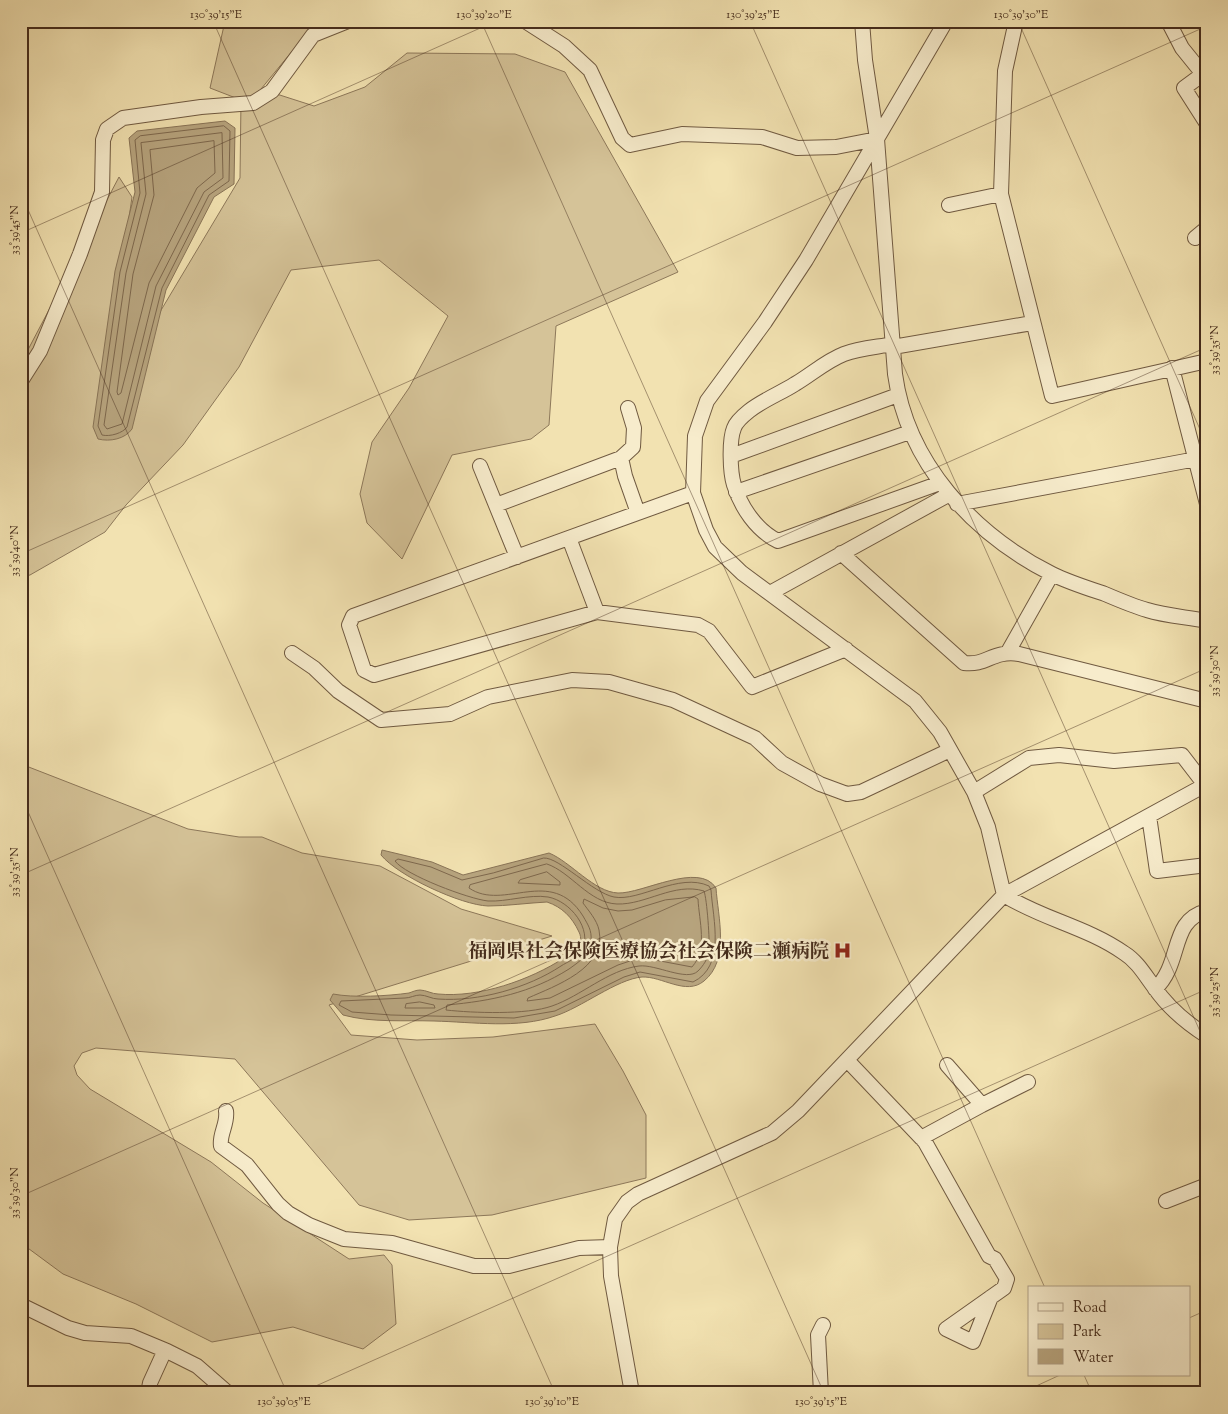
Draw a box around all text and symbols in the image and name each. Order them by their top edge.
text: 130°39'15"E [190,6,243,24]
text: 130°39'20"E [456,6,512,24]
text: 130°39'25"E [726,6,780,24]
text: 130°39'30"E [994,6,1049,24]
text: 33°39'45"N [6,205,24,255]
text: 33°39'35"N [1206,325,1224,375]
text: 33°39'40"N [6,525,24,577]
text: 33°39'30"N [1206,645,1224,697]
text: 33°39'35"N [6,847,24,897]
place label: 福岡県社会保険医療協会社会保険二瀬病院 [468,939,829,966]
hospital icon: 福岡県社会保険医療協会社会保険二瀬病院 [833,940,853,960]
text: 33°39'25"N [1206,966,1224,1017]
text: 33°39'30"N [6,1167,24,1219]
legend [1028,1286,1190,1376]
text: Road [1073,1298,1107,1319]
text: Park [1073,1322,1102,1343]
text: Water [1073,1348,1114,1369]
text: 130°39'05"E [257,1393,312,1411]
text: 130°39'10"E [525,1393,580,1411]
text: 130°39'15"E [795,1393,848,1411]

